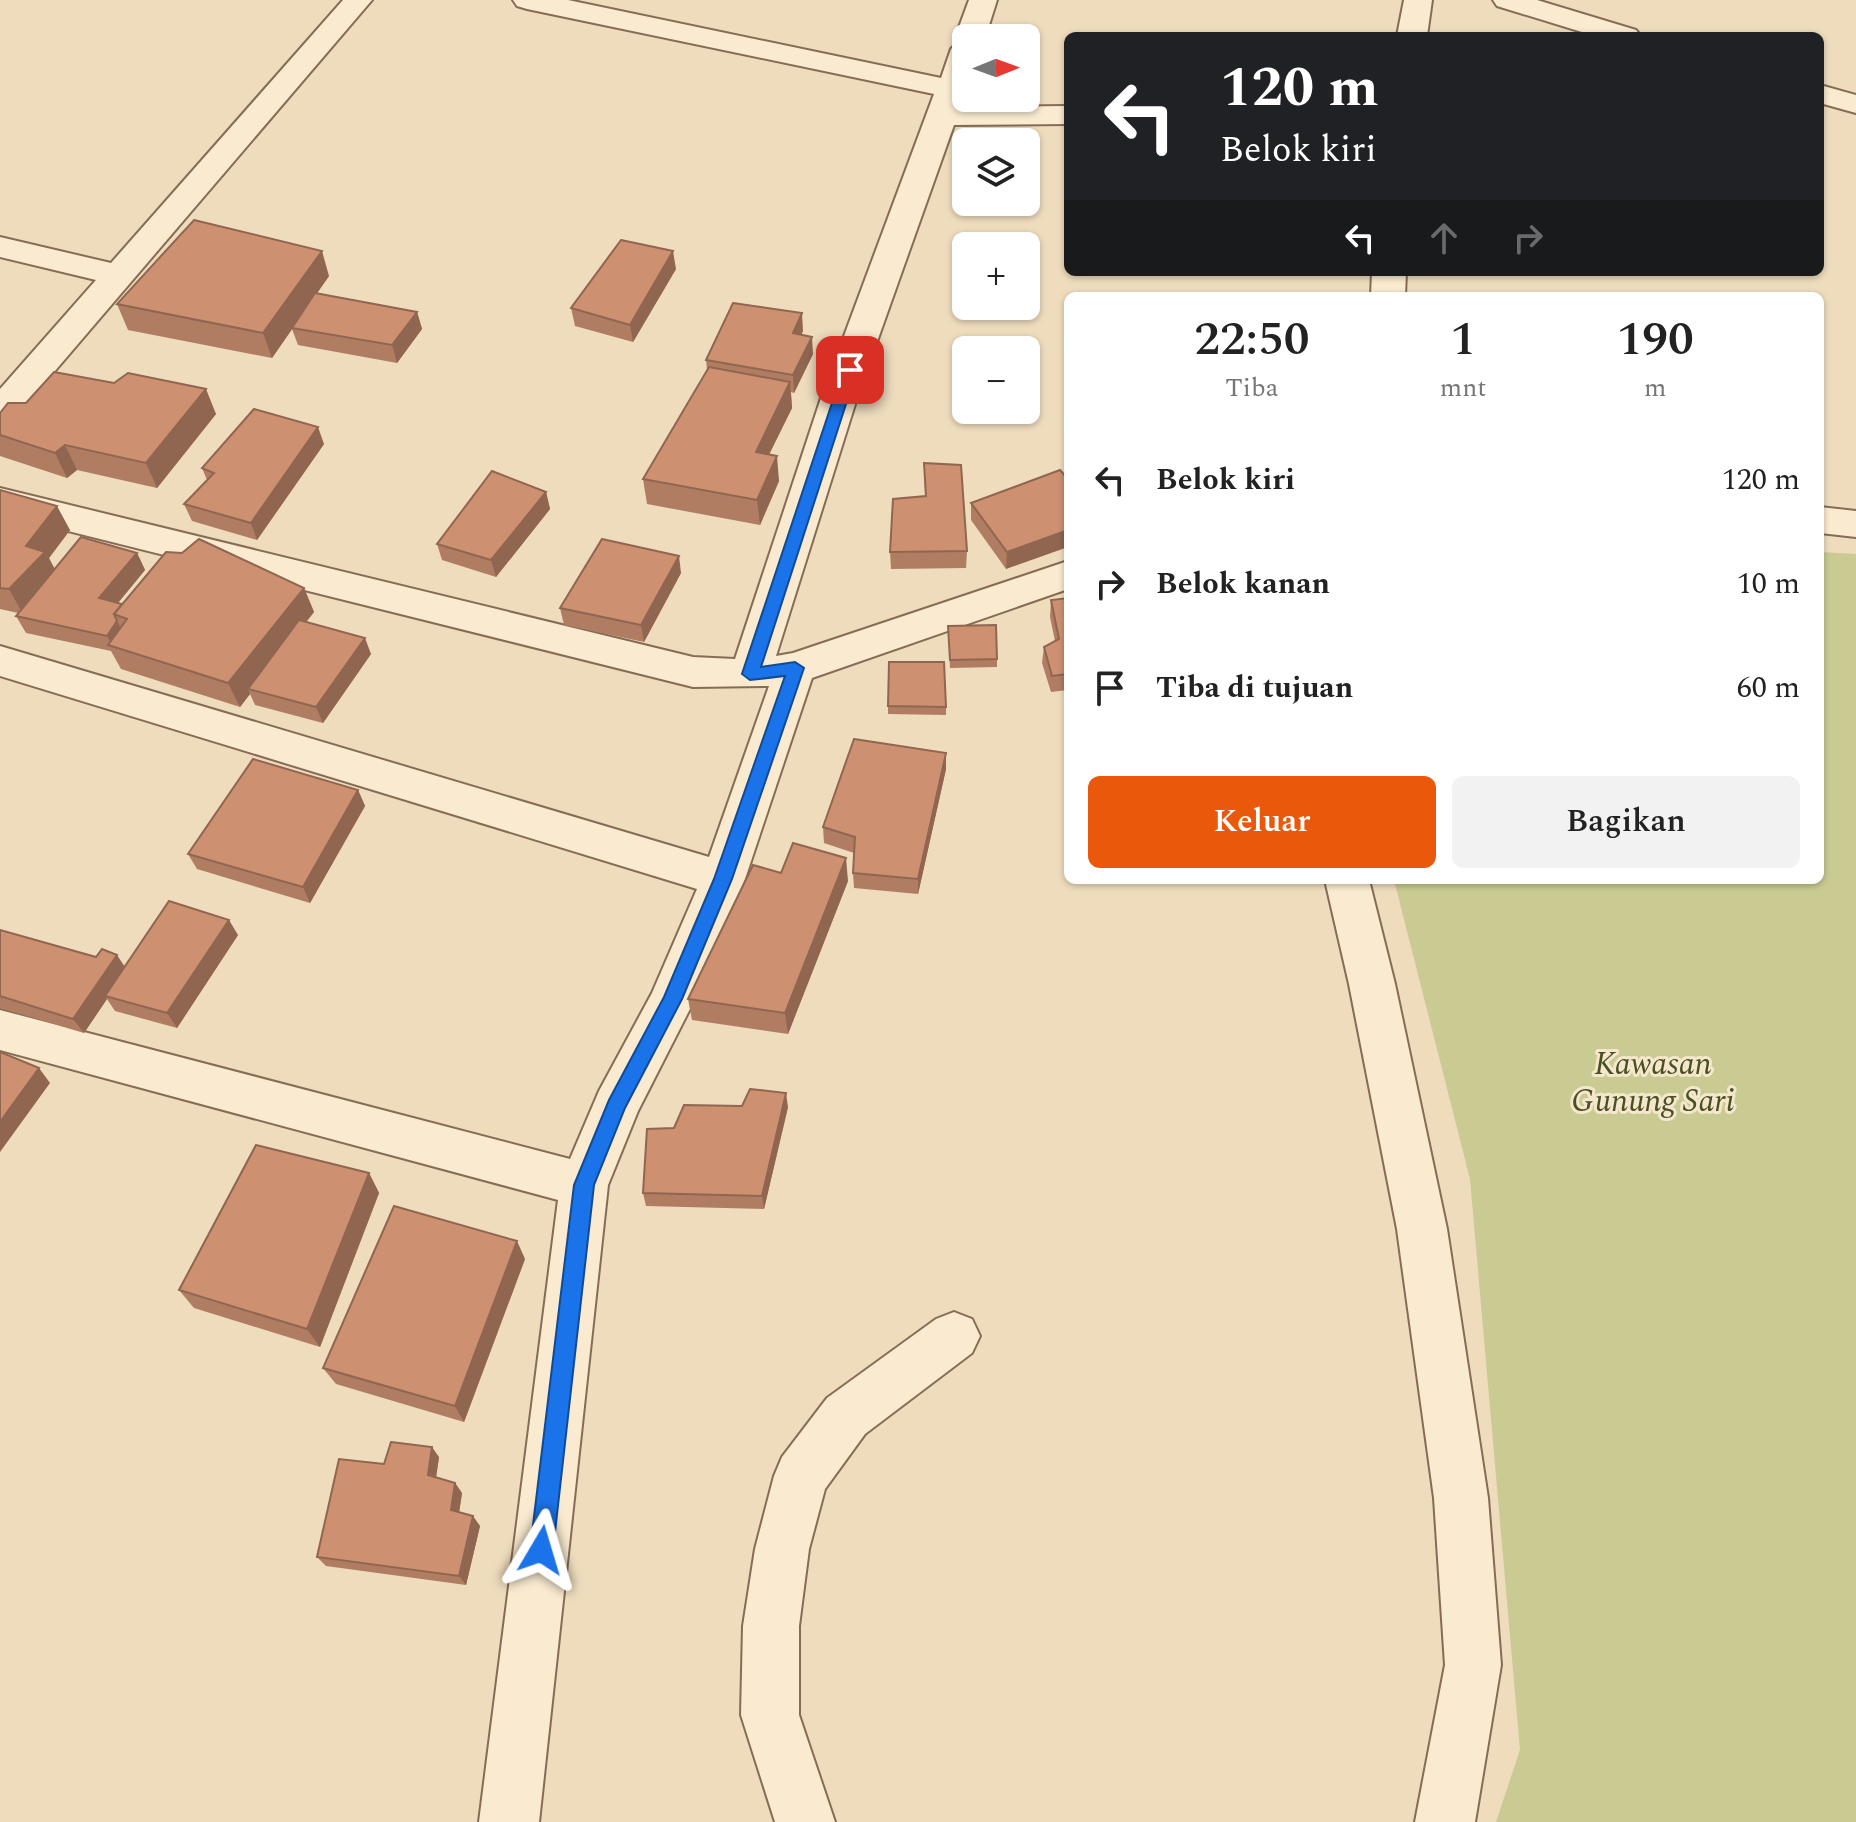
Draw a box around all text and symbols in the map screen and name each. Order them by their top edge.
north arrow [952,24,1040,112]
map controls [952,24,1040,424]
text: 120 m [1220,46,1379,131]
icon: left [1088,64,1192,168]
text: Belok kiri [1220,123,1377,178]
button: layers [952,128,1040,216]
icon: left [1338,216,1382,260]
icon: ahead [1422,216,1466,260]
icon: right [1506,216,1550,260]
button: + [952,232,1040,320]
text: 22:50 [1194,303,1310,376]
text: 1 [1450,303,1476,376]
text: 190 [1617,303,1694,376]
pin [816,336,884,404]
button: − [952,336,1040,424]
icon: arrive [828,348,872,392]
text: Tiba [1225,368,1278,408]
text: mnt [1440,368,1486,408]
text: m [1644,368,1666,408]
text: Belok kiri [1156,457,1295,503]
text: 120 m [1722,457,1800,503]
icon: left [1088,458,1132,502]
text: Belok kanan [1156,561,1330,607]
text: 10 m [1737,561,1800,607]
icon: right [1088,562,1132,606]
text: Tiba di tujuan [1156,665,1353,711]
text: 60 m [1737,665,1800,711]
icon: arrive [1088,666,1132,710]
button: Keluar [1088,776,1436,868]
button: Bagikan [1452,776,1800,868]
park label: Kawasan Gunung Sari [1571,1040,1735,1126]
position arrow [499,1508,583,1592]

